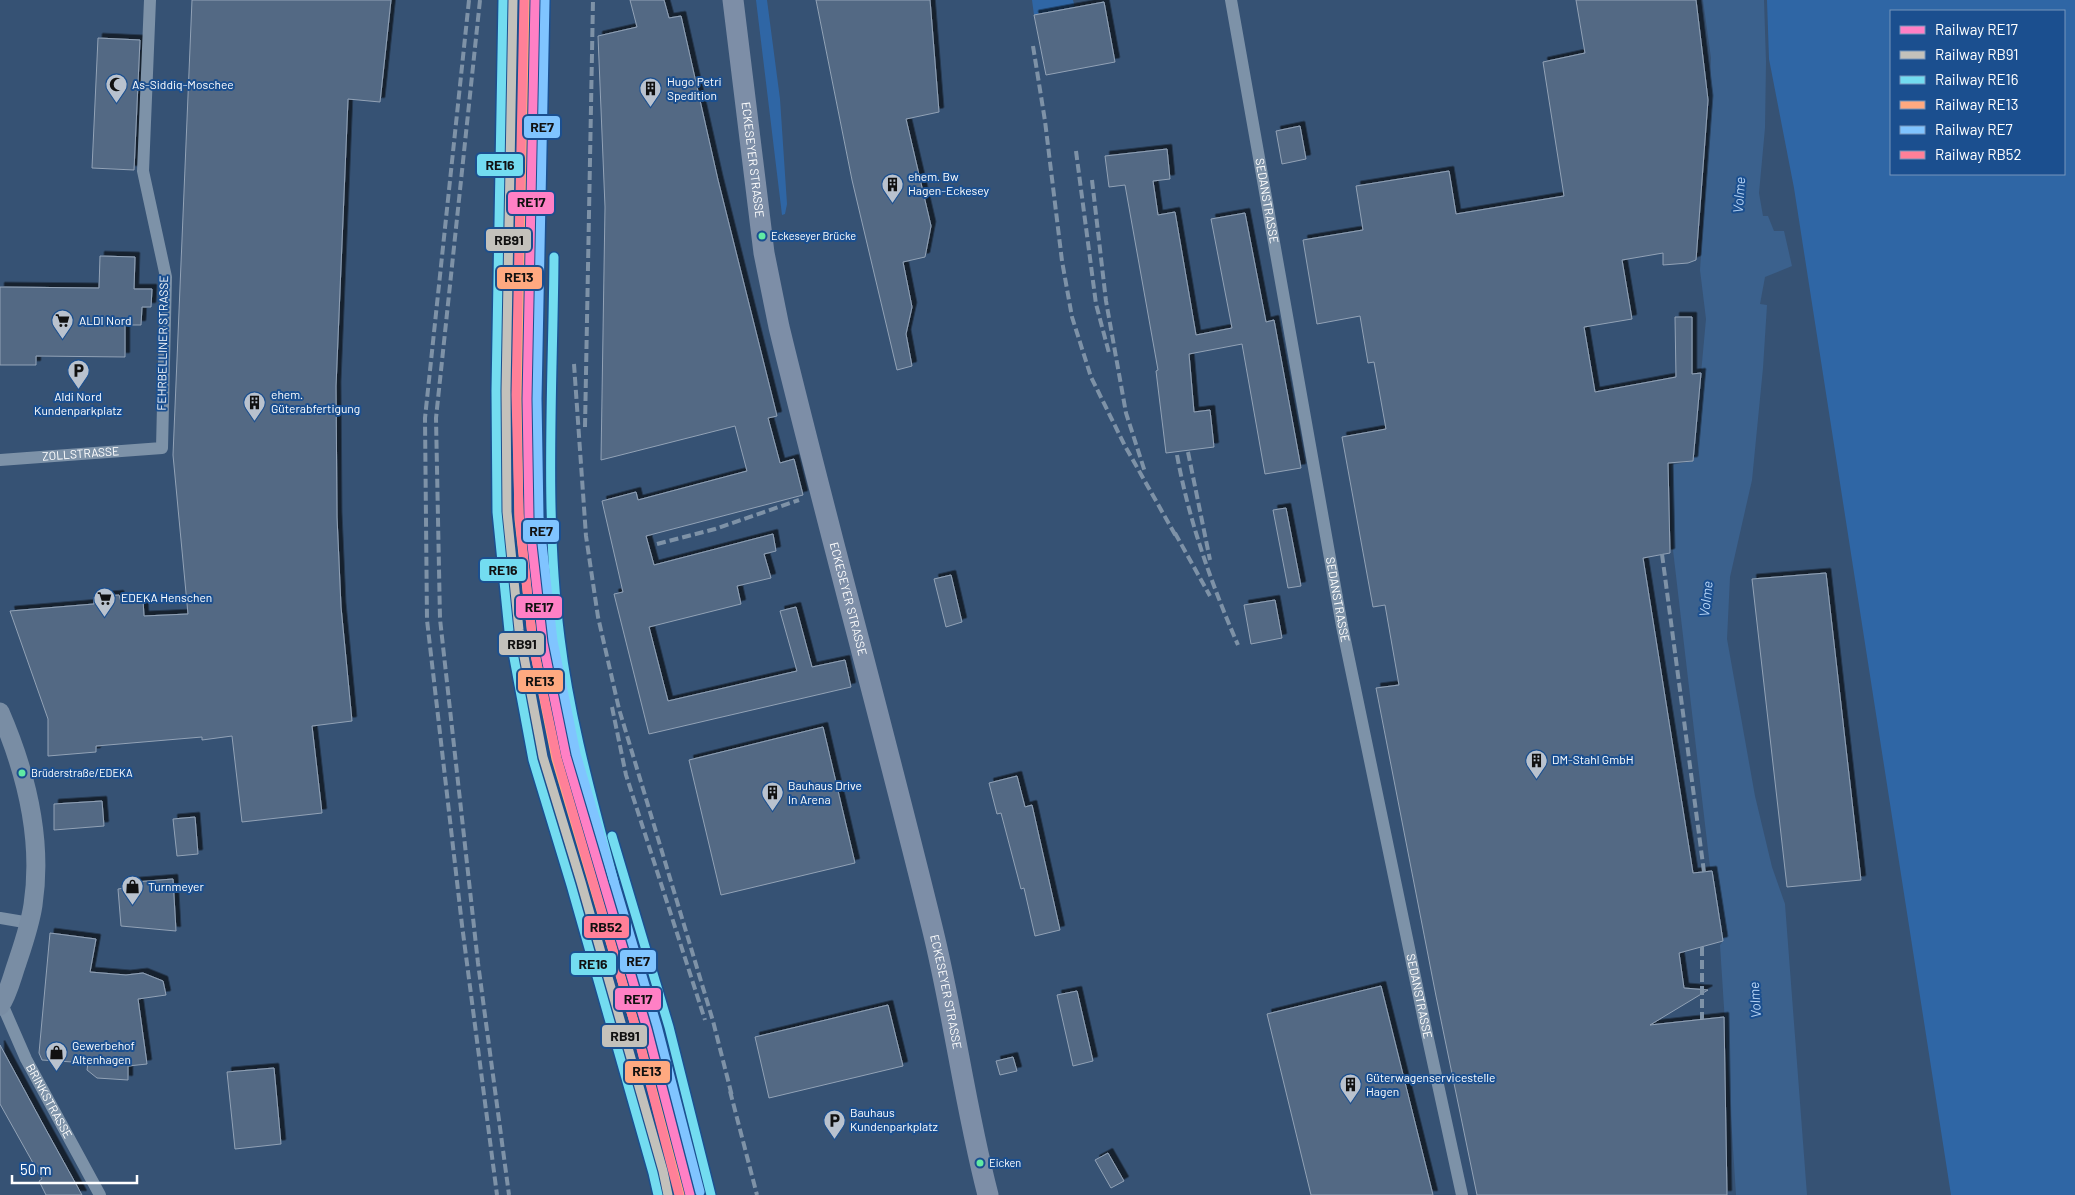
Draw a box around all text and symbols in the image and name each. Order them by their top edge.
legend [1890,10,2065,175]
text: Railway RE17 [1935,20,2018,38]
text: Railway RB91 [1935,45,2019,63]
text: Railway RE16 [1935,70,2019,88]
mosque icon: As-Siddiq-Moschee [104,73,128,104]
place label: Hugo Petri Spedition [667,74,722,102]
place label: As-Siddiq-Moschee [132,77,234,91]
building icon: Hugo Petri Spedition [639,77,663,108]
text: Railway RE13 [1935,95,2019,113]
street label: ECKESEYER STRASSE [740,101,768,218]
line badge: RE7 [523,115,561,139]
text: RE7 [530,118,554,135]
text: Railway RE7 [1935,120,2013,138]
text: Railway RB52 [1935,145,2022,163]
line badge: RE16 [476,153,524,177]
text: RE16 [485,156,515,173]
street label: SEDANSTRASSE [1253,157,1282,244]
place label: ehem. Bw Hagen-Eckesey [908,169,989,197]
building icon: ehem. Bw Hagen-Eckesey [880,172,904,203]
water label: Volme [1729,176,1748,214]
line badge: RE17 [507,191,555,215]
text: RE17 [517,193,545,210]
line badge: RB91 [485,228,532,252]
place label: Eckeseyer Brücke [771,229,856,242]
text: RB91 [494,231,524,248]
marker: Eckeseyer Brücke [757,231,767,241]
line badge: RE13 [496,266,543,290]
text: RE13 [504,268,534,285]
street label: FEHRBELLINER STRASSE [154,275,170,411]
supermarket icon: ALDI Nord [51,309,75,340]
place label: ALDI Nord [79,313,132,327]
parking icon: Aldi Nord Kundenparkplatz [66,358,90,389]
place label: ehem. Güterabfertigung [271,387,360,415]
place label: Aldi Nord Kundenparkplatz [34,389,122,417]
building icon: ehem. Güterabfertigung [243,390,267,421]
street label: ZOLLSTRASSE [42,443,120,463]
line badge: RE7 [522,519,560,543]
text: RE7 [529,522,553,539]
street label: ECKESEYER STRASSE [828,541,871,657]
street label: SEDANSTRASSE [1324,556,1353,643]
line badge: RE16 [479,558,527,582]
text: RE16 [488,561,518,578]
water label: Volme [1695,580,1716,618]
supermarket icon: EDEKA Henschen [93,586,117,617]
place label: EDEKA Henschen [121,590,212,604]
line badge: RE17 [515,595,563,619]
text: RE17 [525,598,553,615]
line badge: RB91 [498,632,545,656]
text: RB91 [507,635,537,652]
line badge: RE13 [517,669,564,693]
text: RE13 [525,672,555,689]
building icon: DM-Stahl GmbH [1524,748,1548,779]
place label: DM-Stahl GmbH [1552,752,1634,766]
place label: Brüderstraße/EDEKA [31,766,133,779]
marker: Brüderstraße/EDEKA [17,768,27,778]
place label: Bauhaus Drive In Arena [788,778,862,806]
building icon: Bauhaus Drive In Arena [760,781,784,812]
shop icon: Turnmeyer [120,875,144,906]
place label: Turnmeyer [148,879,204,893]
line badge: RB52 [583,915,630,939]
text: RB52 [590,918,622,935]
street label: ECKESEYER STRASSE [928,933,965,1050]
line badge: RE7 [619,949,657,973]
line badge: RE16 [570,952,617,976]
text: RE7 [626,952,650,969]
street label: SEDANSTRASSE [1404,952,1436,1040]
text: RE16 [578,955,608,972]
water label: Volme [1745,981,1764,1019]
line badge: RE17 [614,987,662,1011]
text: RE17 [624,990,652,1007]
line badge: RB91 [601,1024,648,1048]
text: RB91 [610,1027,640,1044]
place label: Gewerbehof Altenhagen [72,1038,135,1066]
shop icon: Gewerbehof Altenhagen [44,1041,68,1072]
line badge: RE13 [624,1060,671,1084]
street label: BRINKSTRASSE [24,1061,76,1140]
text: RE13 [632,1062,662,1079]
place label: Güterwagenservicestelle Hagen [1366,1070,1495,1098]
building icon: Güterwagenservicestelle Hagen [1338,1073,1362,1104]
place label: Bauhaus Kundenparkplatz [850,1105,938,1133]
parking icon: Bauhaus Kundenparkplatz [822,1108,846,1139]
scale bar [12,1152,138,1184]
place label: Eicken [989,1156,1021,1169]
marker: Eicken [975,1158,985,1168]
text: 50 m [20,1160,52,1178]

